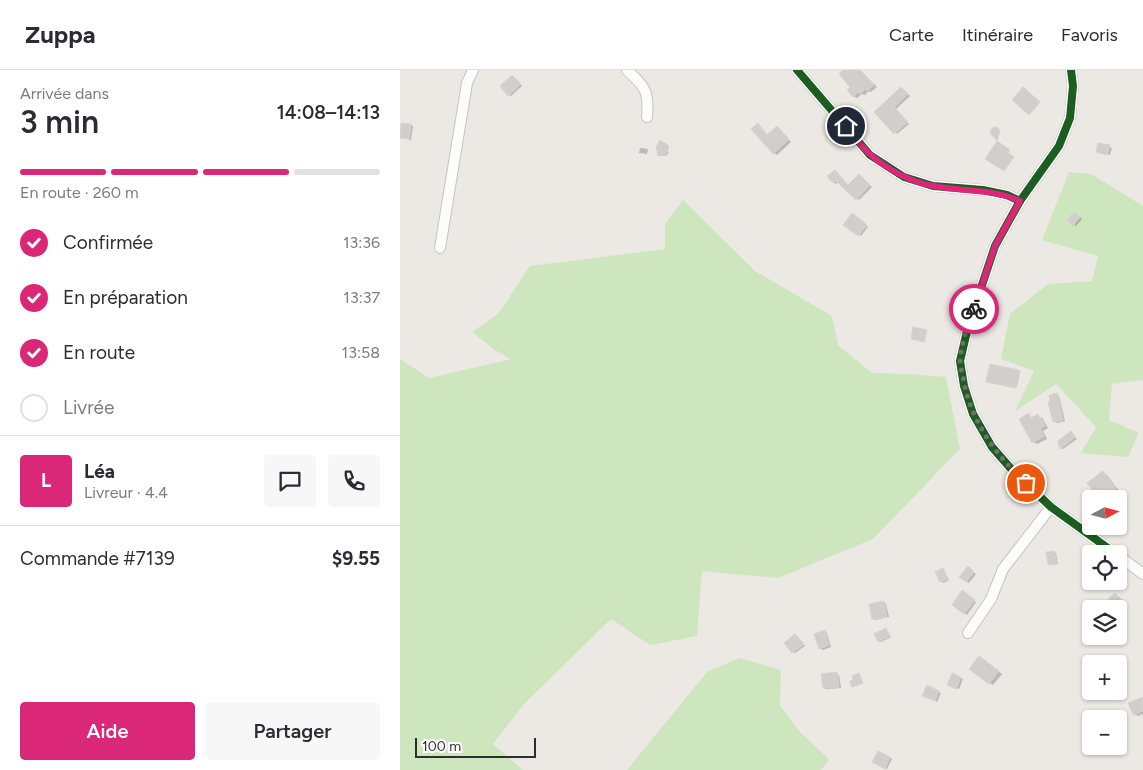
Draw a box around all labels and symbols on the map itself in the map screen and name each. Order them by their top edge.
pin [825,105,867,147]
courier [949,284,999,334]
pin [1005,462,1047,504]
north arrow [1082,490,1128,535]
scale bar [415,735,536,758]

